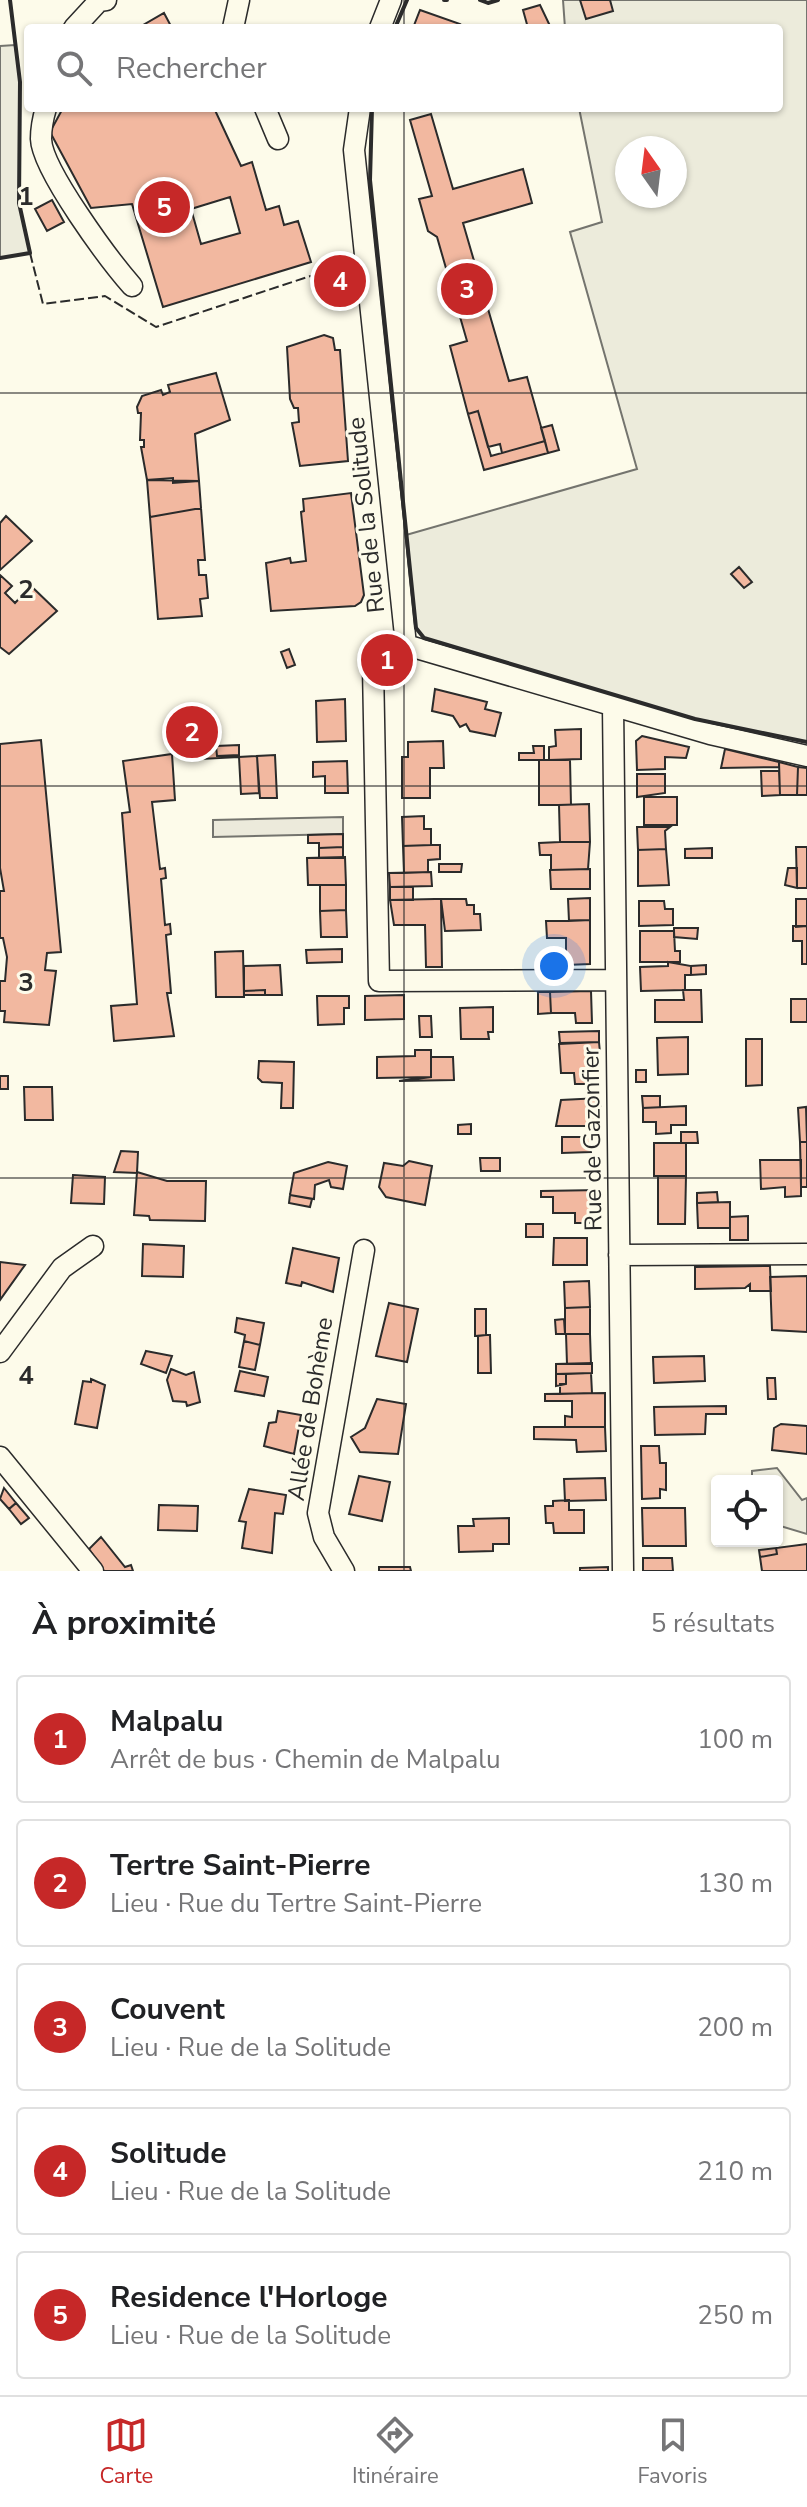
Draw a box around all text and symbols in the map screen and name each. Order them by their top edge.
search box [24,24,783,112]
icon: search [52,46,96,90]
text: Rechercher [116,48,267,89]
north arrow [615,136,687,208]
pin: 5 [138,177,190,237]
text: 1 [18,179,34,214]
pin: 4 [314,251,366,311]
pin: 3 [441,259,493,319]
street label: Rue de la Solitude [340,415,392,615]
text: 2 [18,572,34,607]
pin: 1 [361,630,413,690]
pin: 2 [166,702,218,762]
your location [534,946,574,986]
text: 3 [18,965,34,1000]
street label: Rue de Gazonfier [574,1046,610,1231]
street label: Allée de Bohème [280,1315,340,1503]
text: 4 [18,1358,34,1393]
map controls [711,1475,783,1547]
button: locate [711,1475,783,1547]
text: À proximité [32,1600,216,1646]
text: 5 résultats [651,1606,775,1641]
text: Malpalu [110,1701,223,1742]
text: 1 [52,1722,68,1757]
text: 100 m [697,1722,773,1757]
text: Arrêt de bus · Chemin de Malpalu [110,1742,501,1777]
text: Tertre Saint-Pierre [110,1845,371,1886]
text: 2 [52,1866,68,1901]
text: 130 m [697,1866,773,1901]
text: Lieu · Rue du Tertre Saint-Pierre [110,1886,482,1921]
text: Couvent [110,1989,225,2030]
text: 3 [52,2010,68,2045]
text: 200 m [697,2010,773,2045]
text: Lieu · Rue de la Solitude [110,2030,391,2065]
text: Solitude [110,2133,227,2174]
text: 4 [52,2154,68,2189]
text: 210 m [697,2154,773,2189]
text: Lieu · Rue de la Solitude [110,2174,391,2209]
text: Residence l'Horloge [110,2277,388,2318]
text: 5 [52,2298,68,2333]
text: 250 m [697,2298,773,2333]
text: Lieu · Rue de la Solitude [110,2318,391,2353]
tab: Carte [99,2413,153,2491]
tab: Itinéraire [352,2413,439,2491]
tab: Favoris [637,2413,708,2491]

